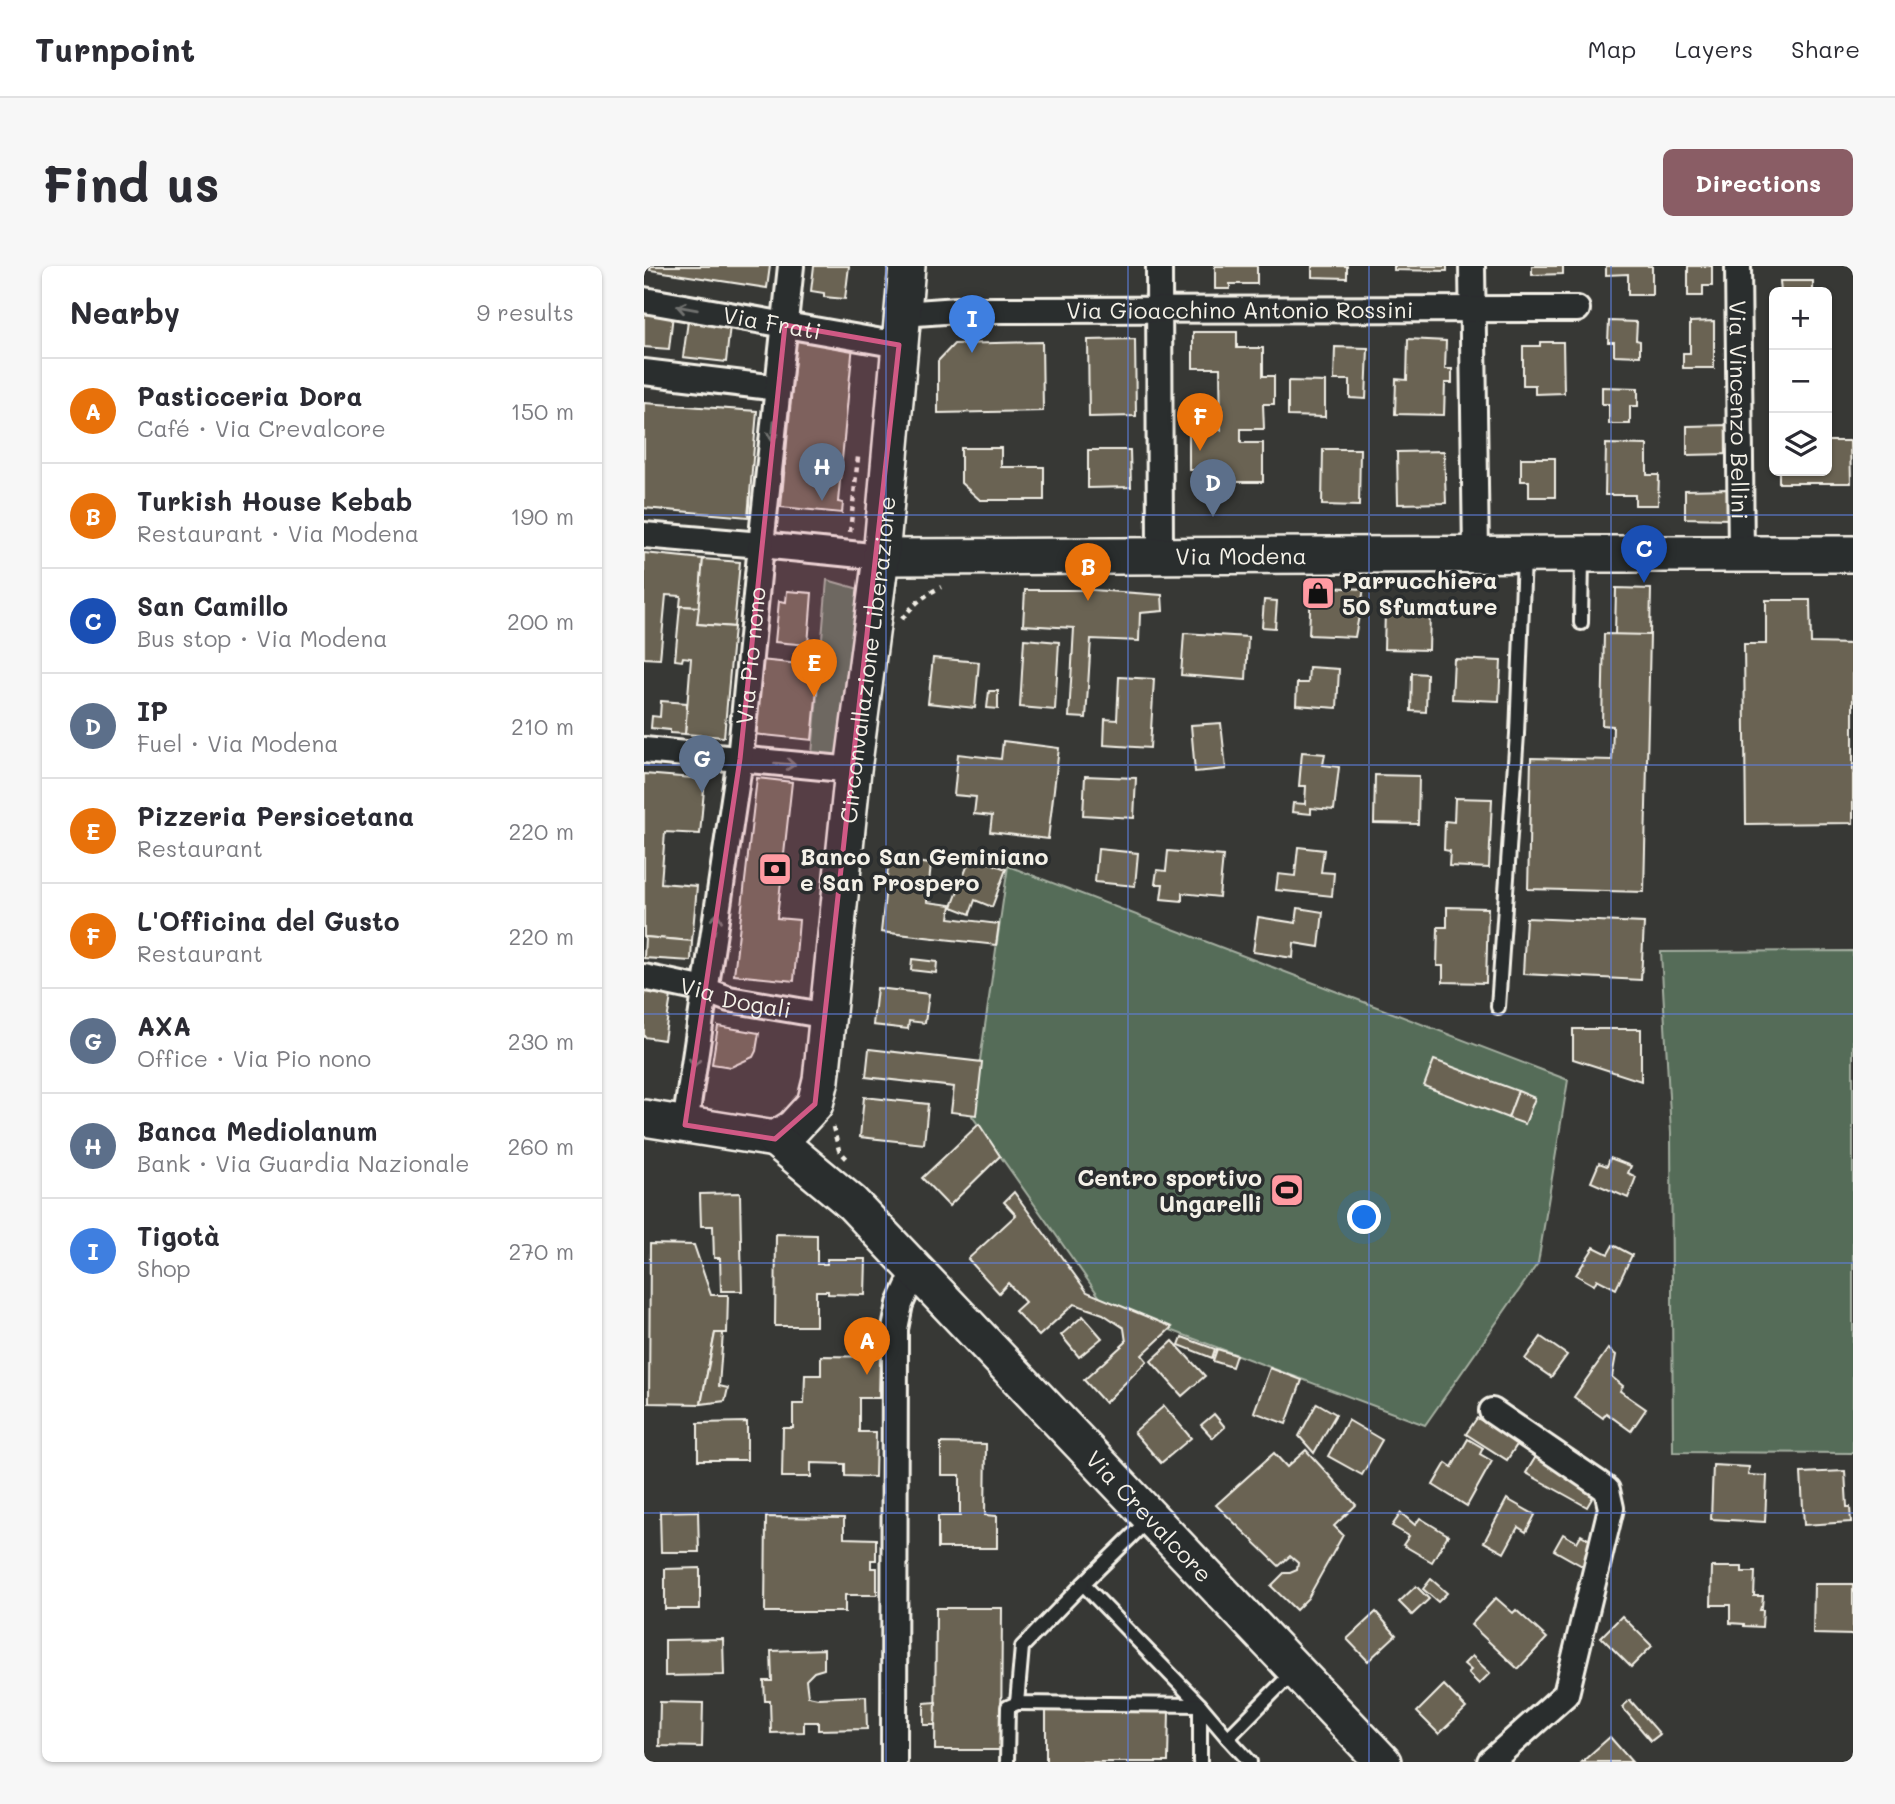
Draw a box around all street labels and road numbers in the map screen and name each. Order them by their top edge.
street label: Via Gioacchino Antonio Rossini [1066,294,1414,325]
street label: Via Frati [720,299,824,346]
street label: Via Vincenzo Bellini [1723,300,1756,520]
street label: Circonvallazione Liberazione [833,495,901,825]
street label: Via Modena [1175,540,1307,571]
street label: Via Pio nono [728,585,772,726]
street label: Via Dogali [677,970,793,1024]
street label: Via Crevalcore [1080,1444,1219,1588]

